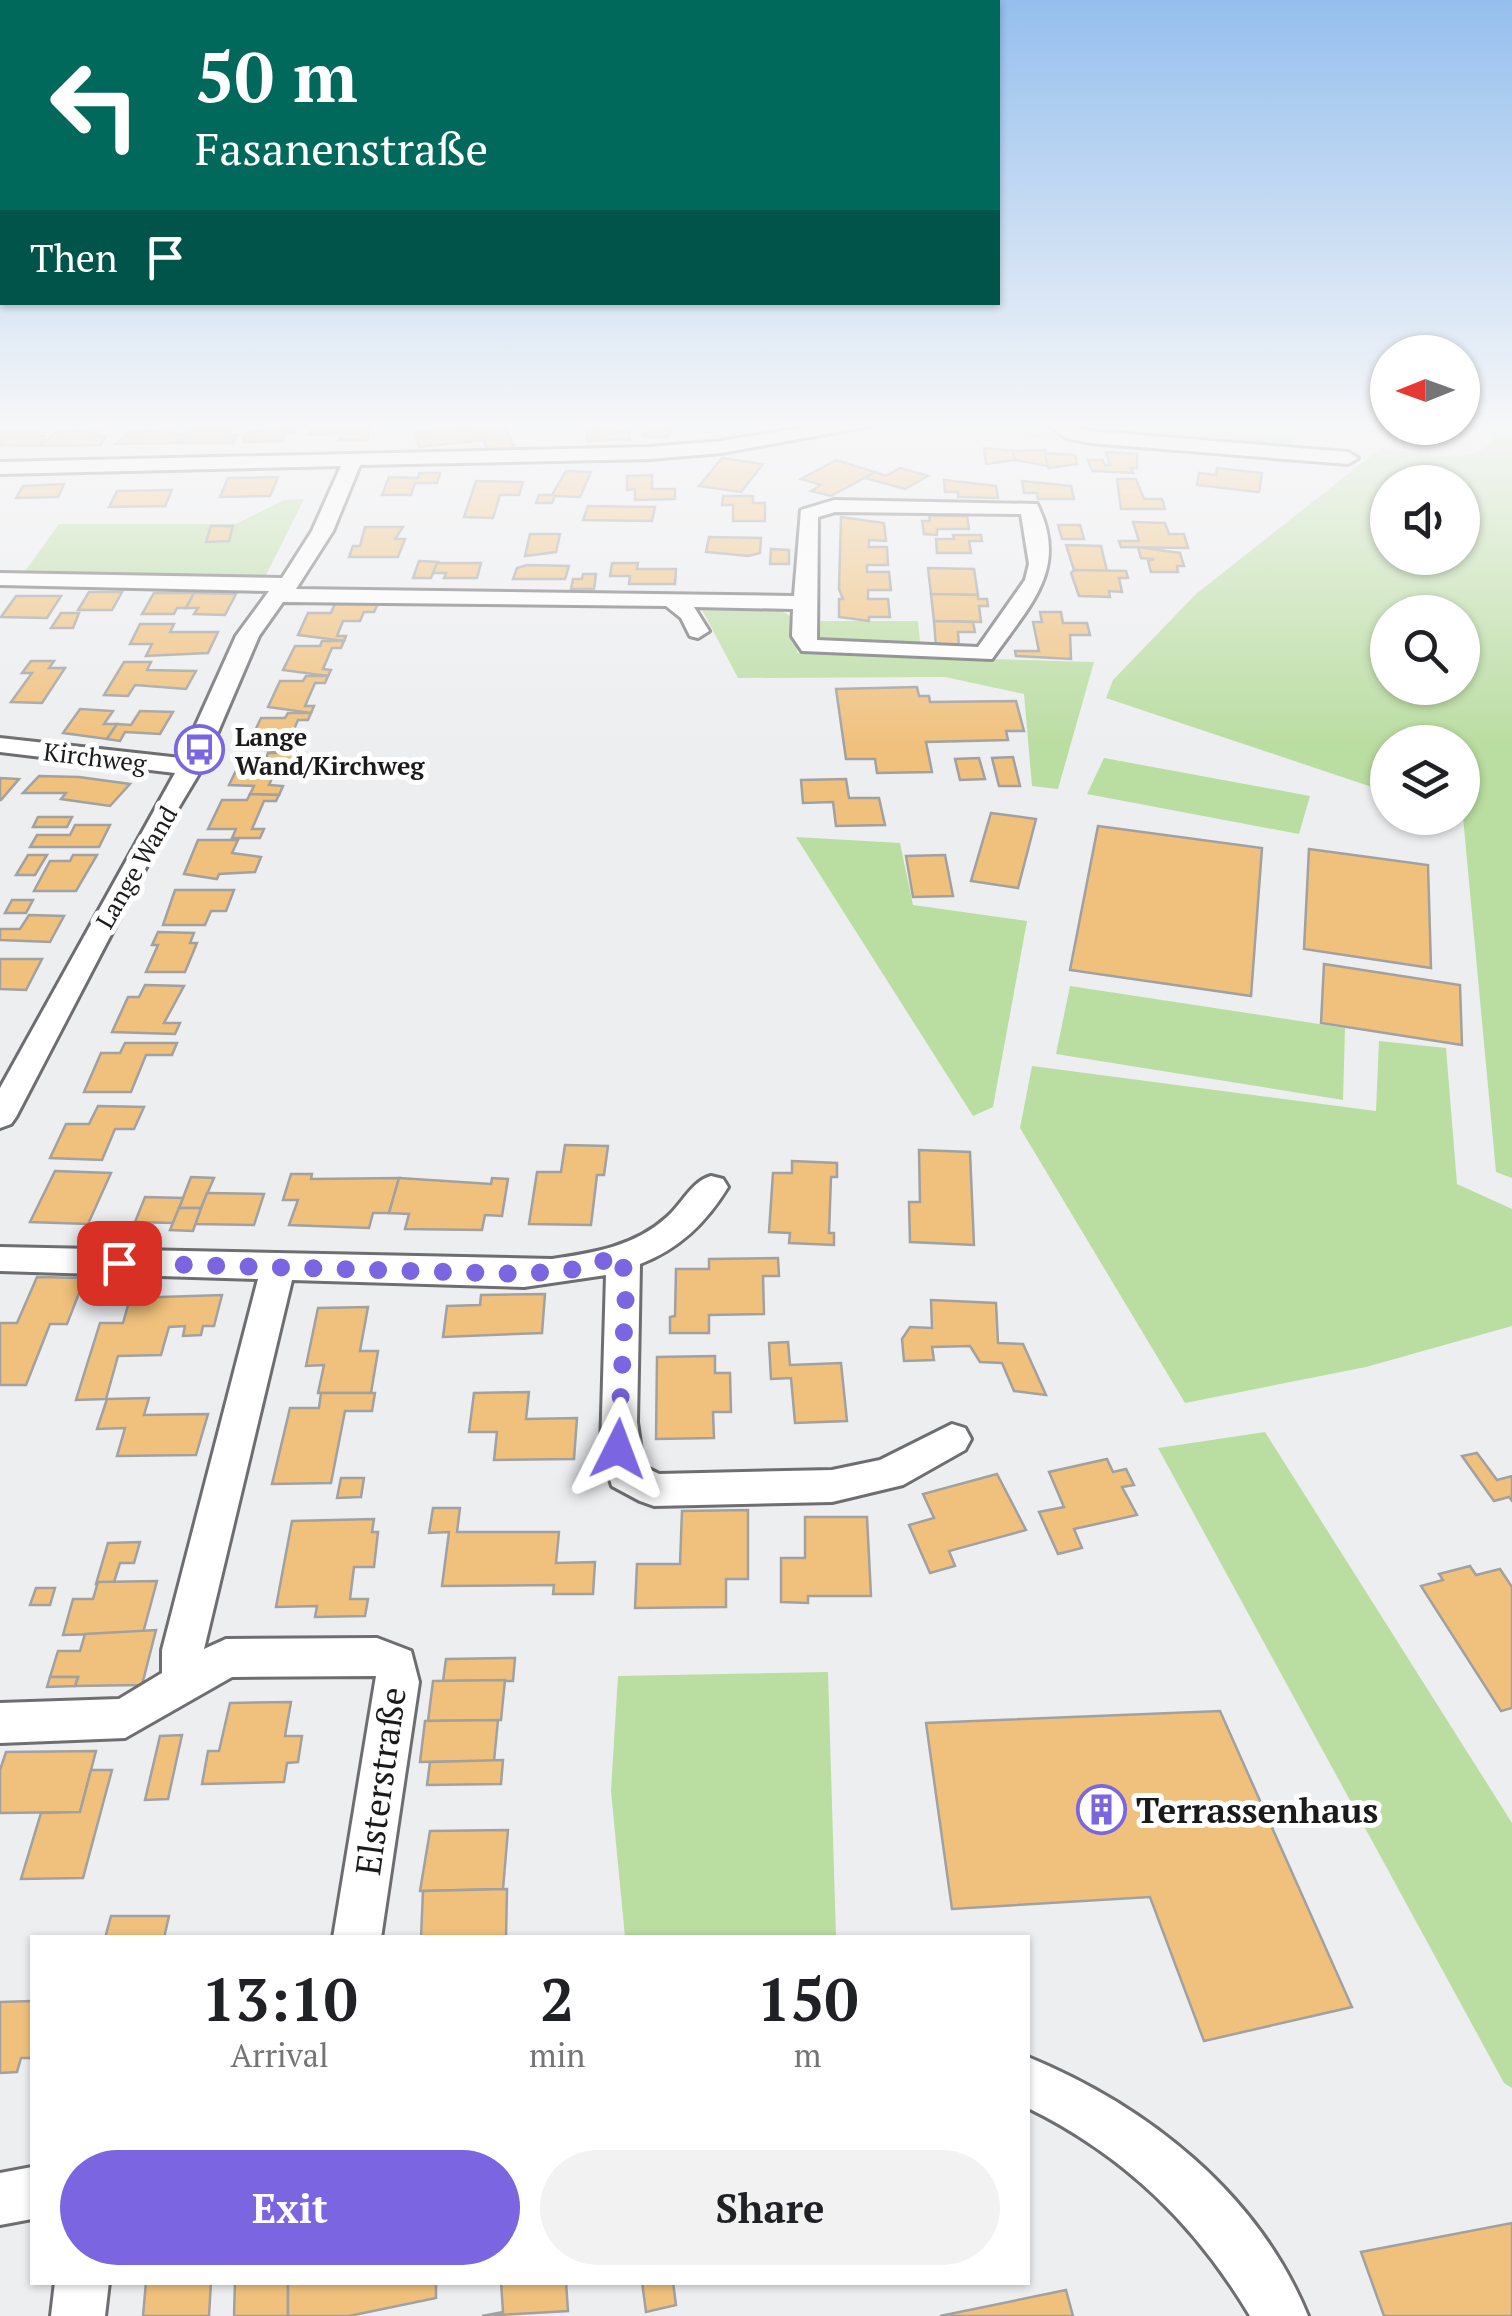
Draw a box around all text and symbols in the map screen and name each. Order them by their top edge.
text: 50 m [195,29,358,122]
icon: left [30,40,160,170]
text: Fasanenstraße [195,118,488,178]
icon: arrive [138,230,193,285]
text: Then [30,233,118,283]
north arrow [1370,335,1480,445]
map controls [1370,335,1480,835]
button: sound [1370,465,1480,575]
button: search [1370,595,1480,705]
place label: Lange Wand/Kirchweg [235,720,425,782]
bus stop icon: Lange Wand/Kirchweg [174,724,226,776]
button: layers [1370,725,1480,835]
street label: Kirchweg [42,734,149,780]
street label: Lange Wand [88,800,184,934]
pin [77,1221,162,1306]
icon: arrive [92,1236,147,1291]
position arrow [566,1397,670,1501]
street label: Elsterstraße [344,1684,416,1878]
building icon: Terrassenhaus [1075,1784,1127,1836]
place label: Terrassenhaus [1136,1787,1378,1833]
text: 13:10 [201,1959,358,2038]
text: 2 [540,1959,574,2038]
text: 150 [757,1959,859,2038]
text: Arrival [231,2034,329,2076]
text: min [529,2034,585,2076]
text: m [794,2034,821,2076]
button: Exit [60,2150,520,2265]
button: Share [540,2150,1000,2265]

